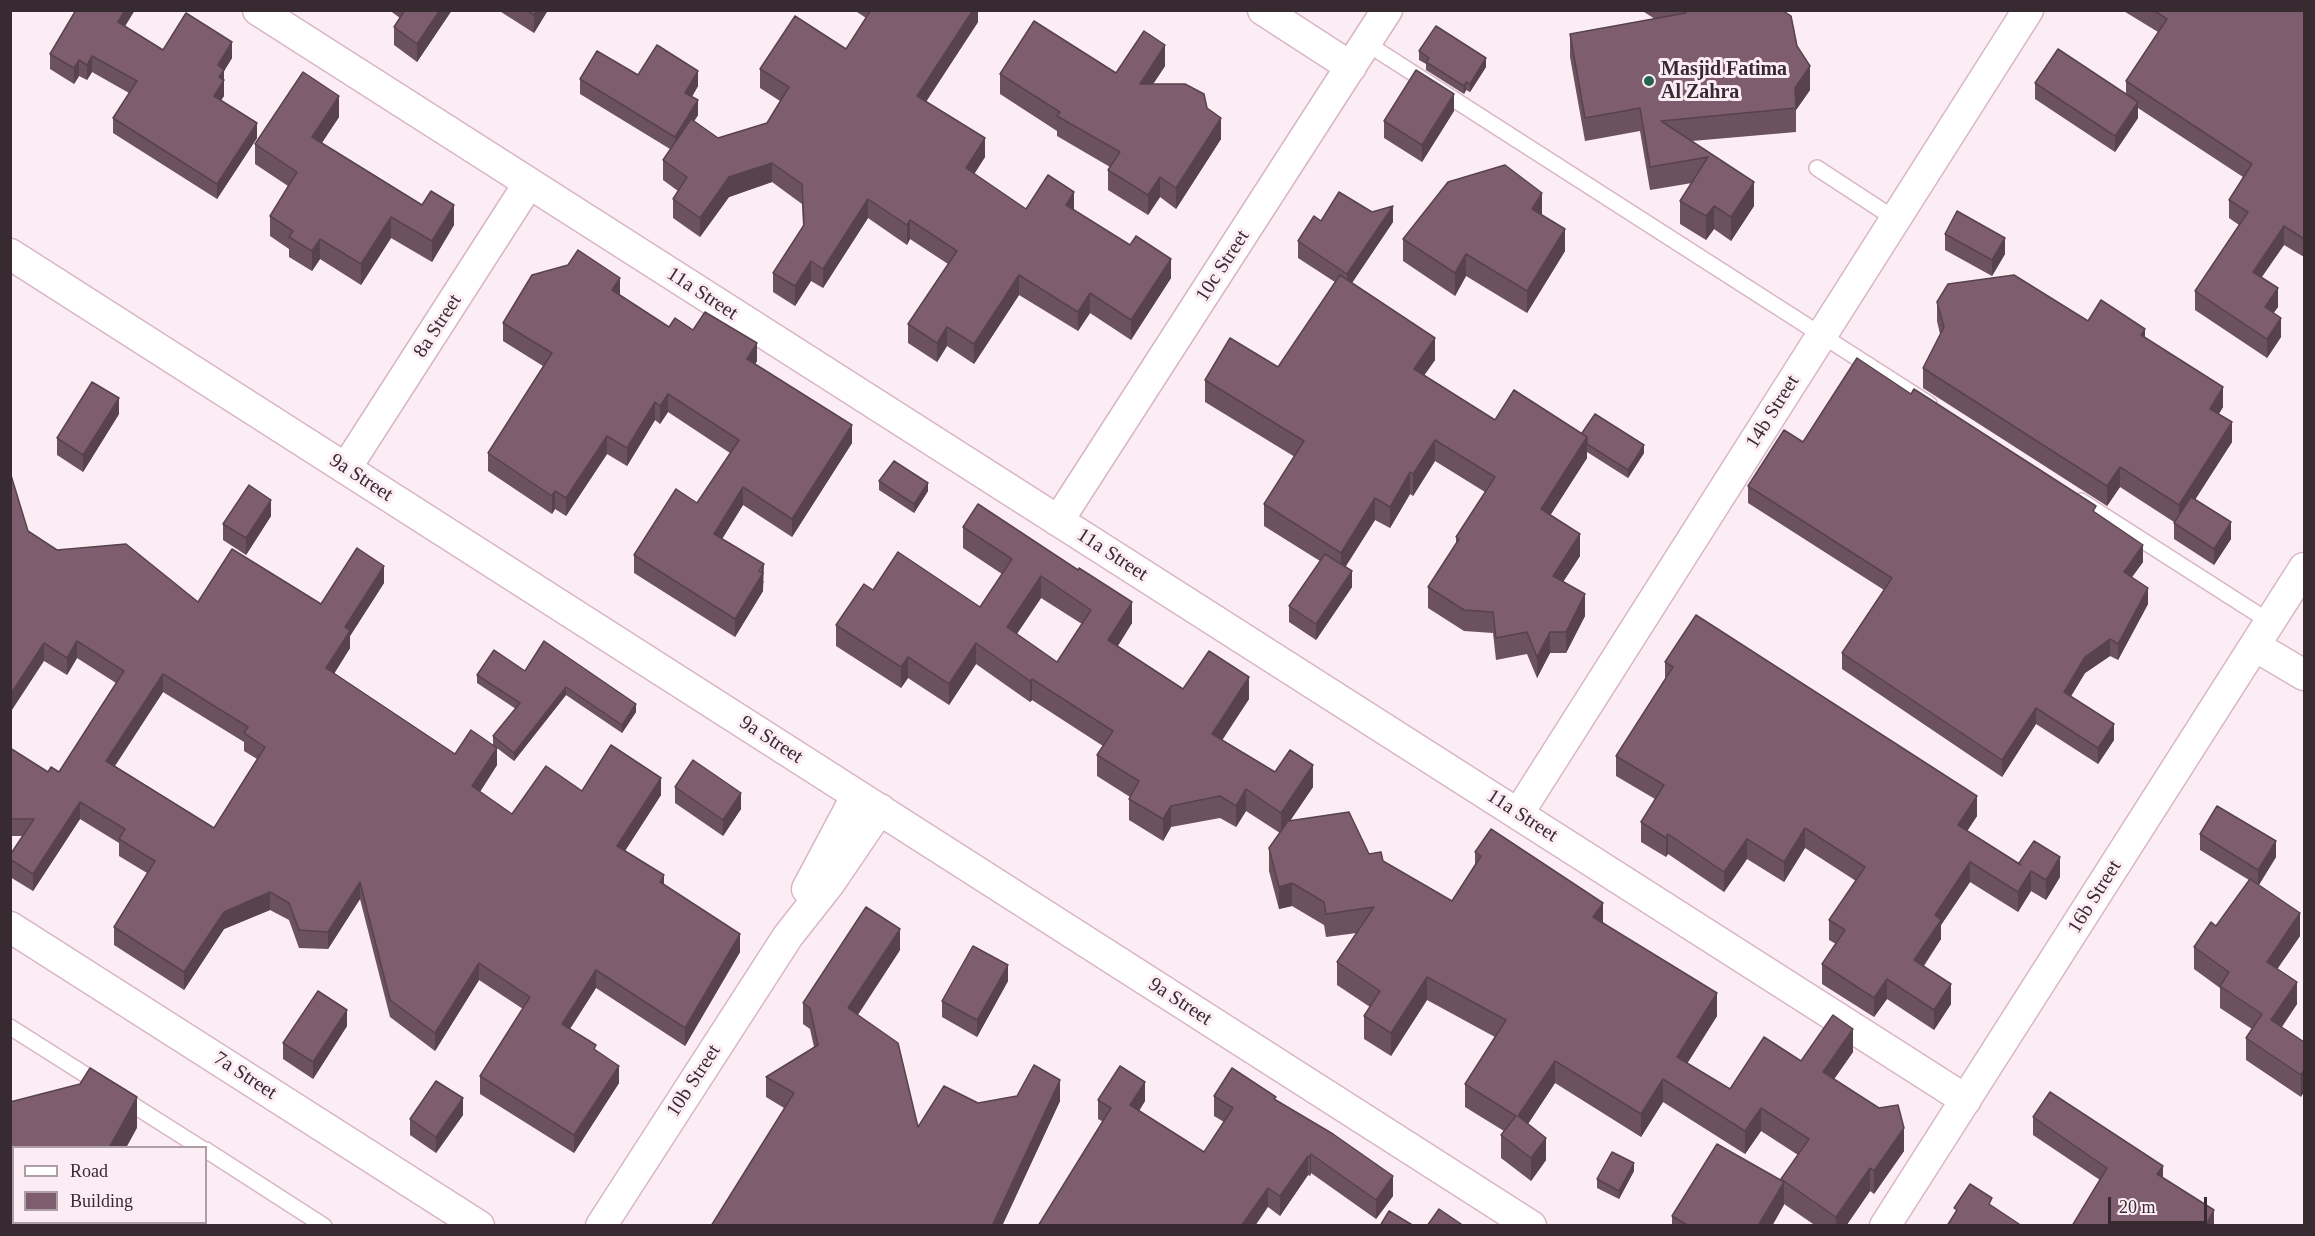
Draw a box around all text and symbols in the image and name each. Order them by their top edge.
place label: Masjid Fatima Al Zahra [1661,58,1787,105]
marker: Masjid Fatima Al Zahra [1642,74,1656,88]
street label: 10c Street [1191,226,1255,306]
street label: 11a Street [662,262,742,326]
street label: 8a Street [409,290,467,362]
street label: 14b Street [1741,371,1805,453]
street label: 9a Street [325,449,397,507]
street label: 11a Street [1072,523,1152,587]
street label: 9a Street [735,711,807,769]
street label: 11a Street [1482,784,1562,848]
street label: 16b Street [2063,856,2127,938]
street label: 9a Street [1144,973,1216,1031]
street label: 10b Street [662,1040,726,1122]
street label: 7a Street [209,1047,281,1105]
legend [12,1146,207,1224]
text: Road [70,1161,108,1181]
scale bar [2111,1185,2210,1223]
text: Building [70,1191,133,1211]
text: 20 m [2119,1197,2156,1217]

